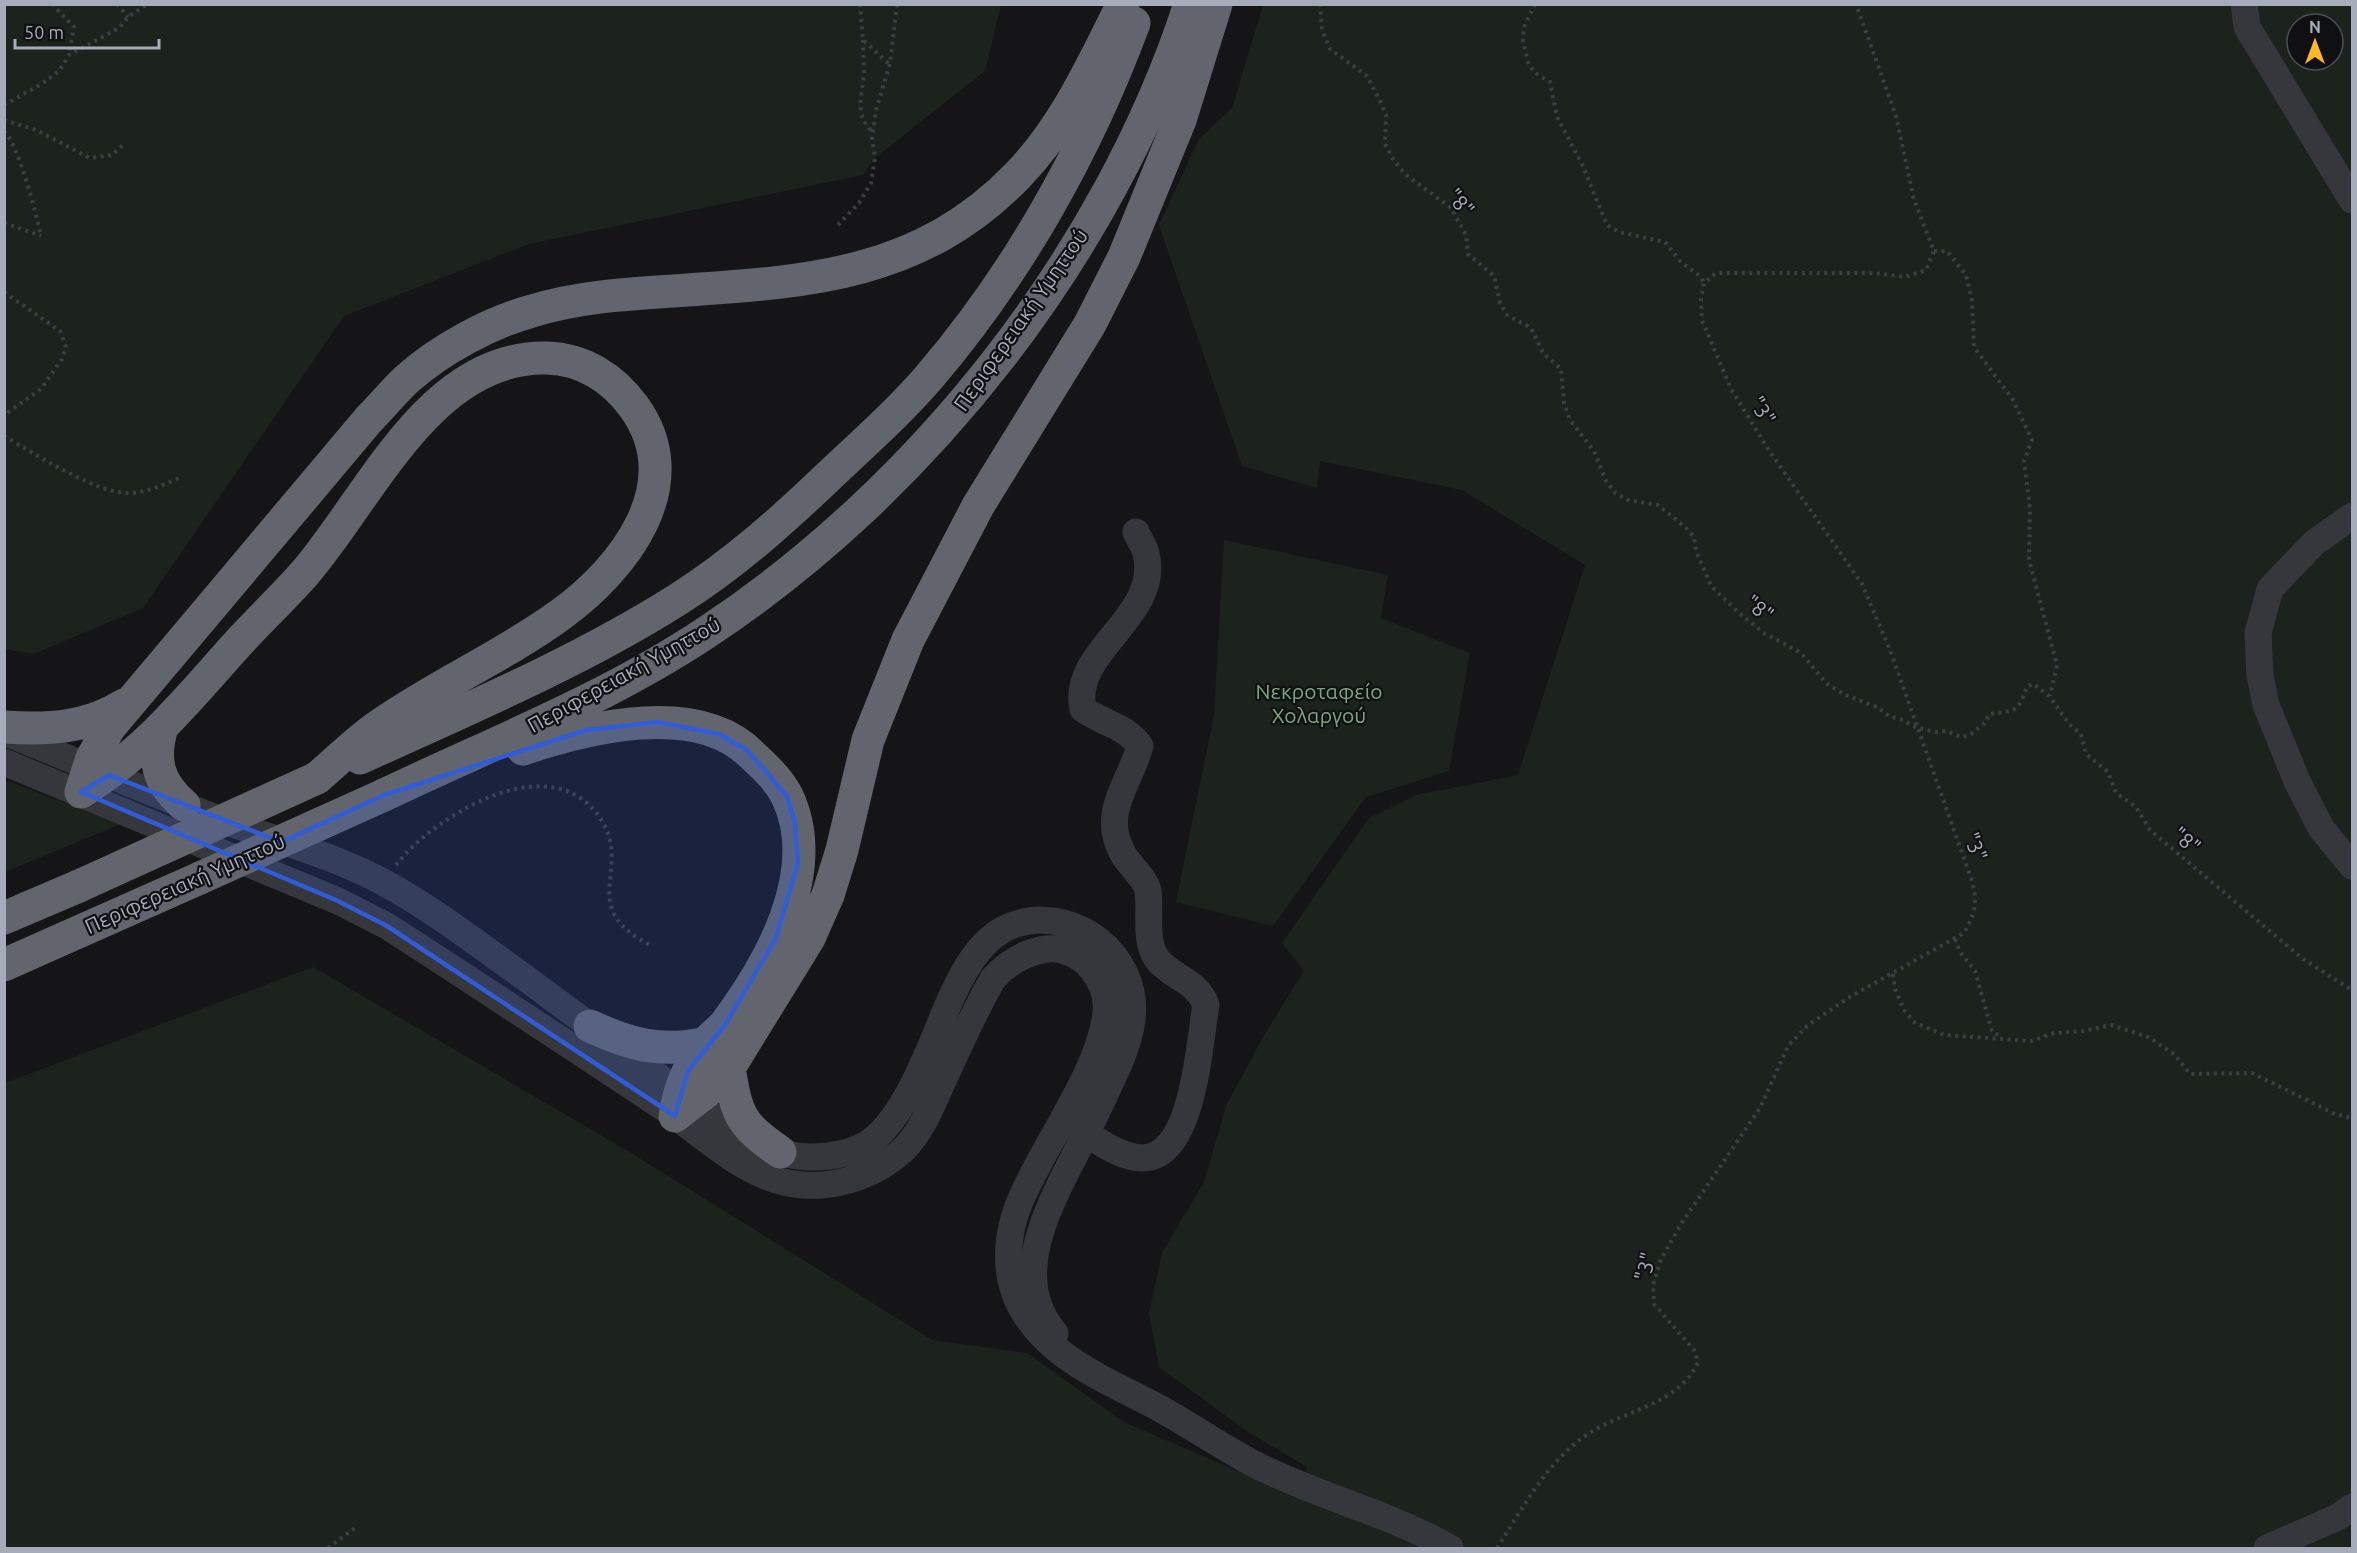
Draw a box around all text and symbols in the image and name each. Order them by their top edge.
scale bar [15,12,159,50]
north arrow [2285,12,2345,72]
text: N [2309,18,2321,36]
text: 50 m [24,22,64,42]
street label: "8" [1442,184,1479,221]
street label: Περιφερειακή Υμηττού [948,224,1092,415]
street label: "3" [1745,392,1781,429]
street label: "8" [1741,590,1778,626]
street label: Περιφερειακή Υμηττού [523,611,724,737]
park label: Νεκροταφείο Χολαργού [1256,679,1382,727]
street label: "8" [2168,822,2205,859]
street label: Περιφερειακή Υμηττού [81,828,288,938]
street label: "3" [1960,829,1992,864]
street label: "3" [1630,1250,1661,1284]

